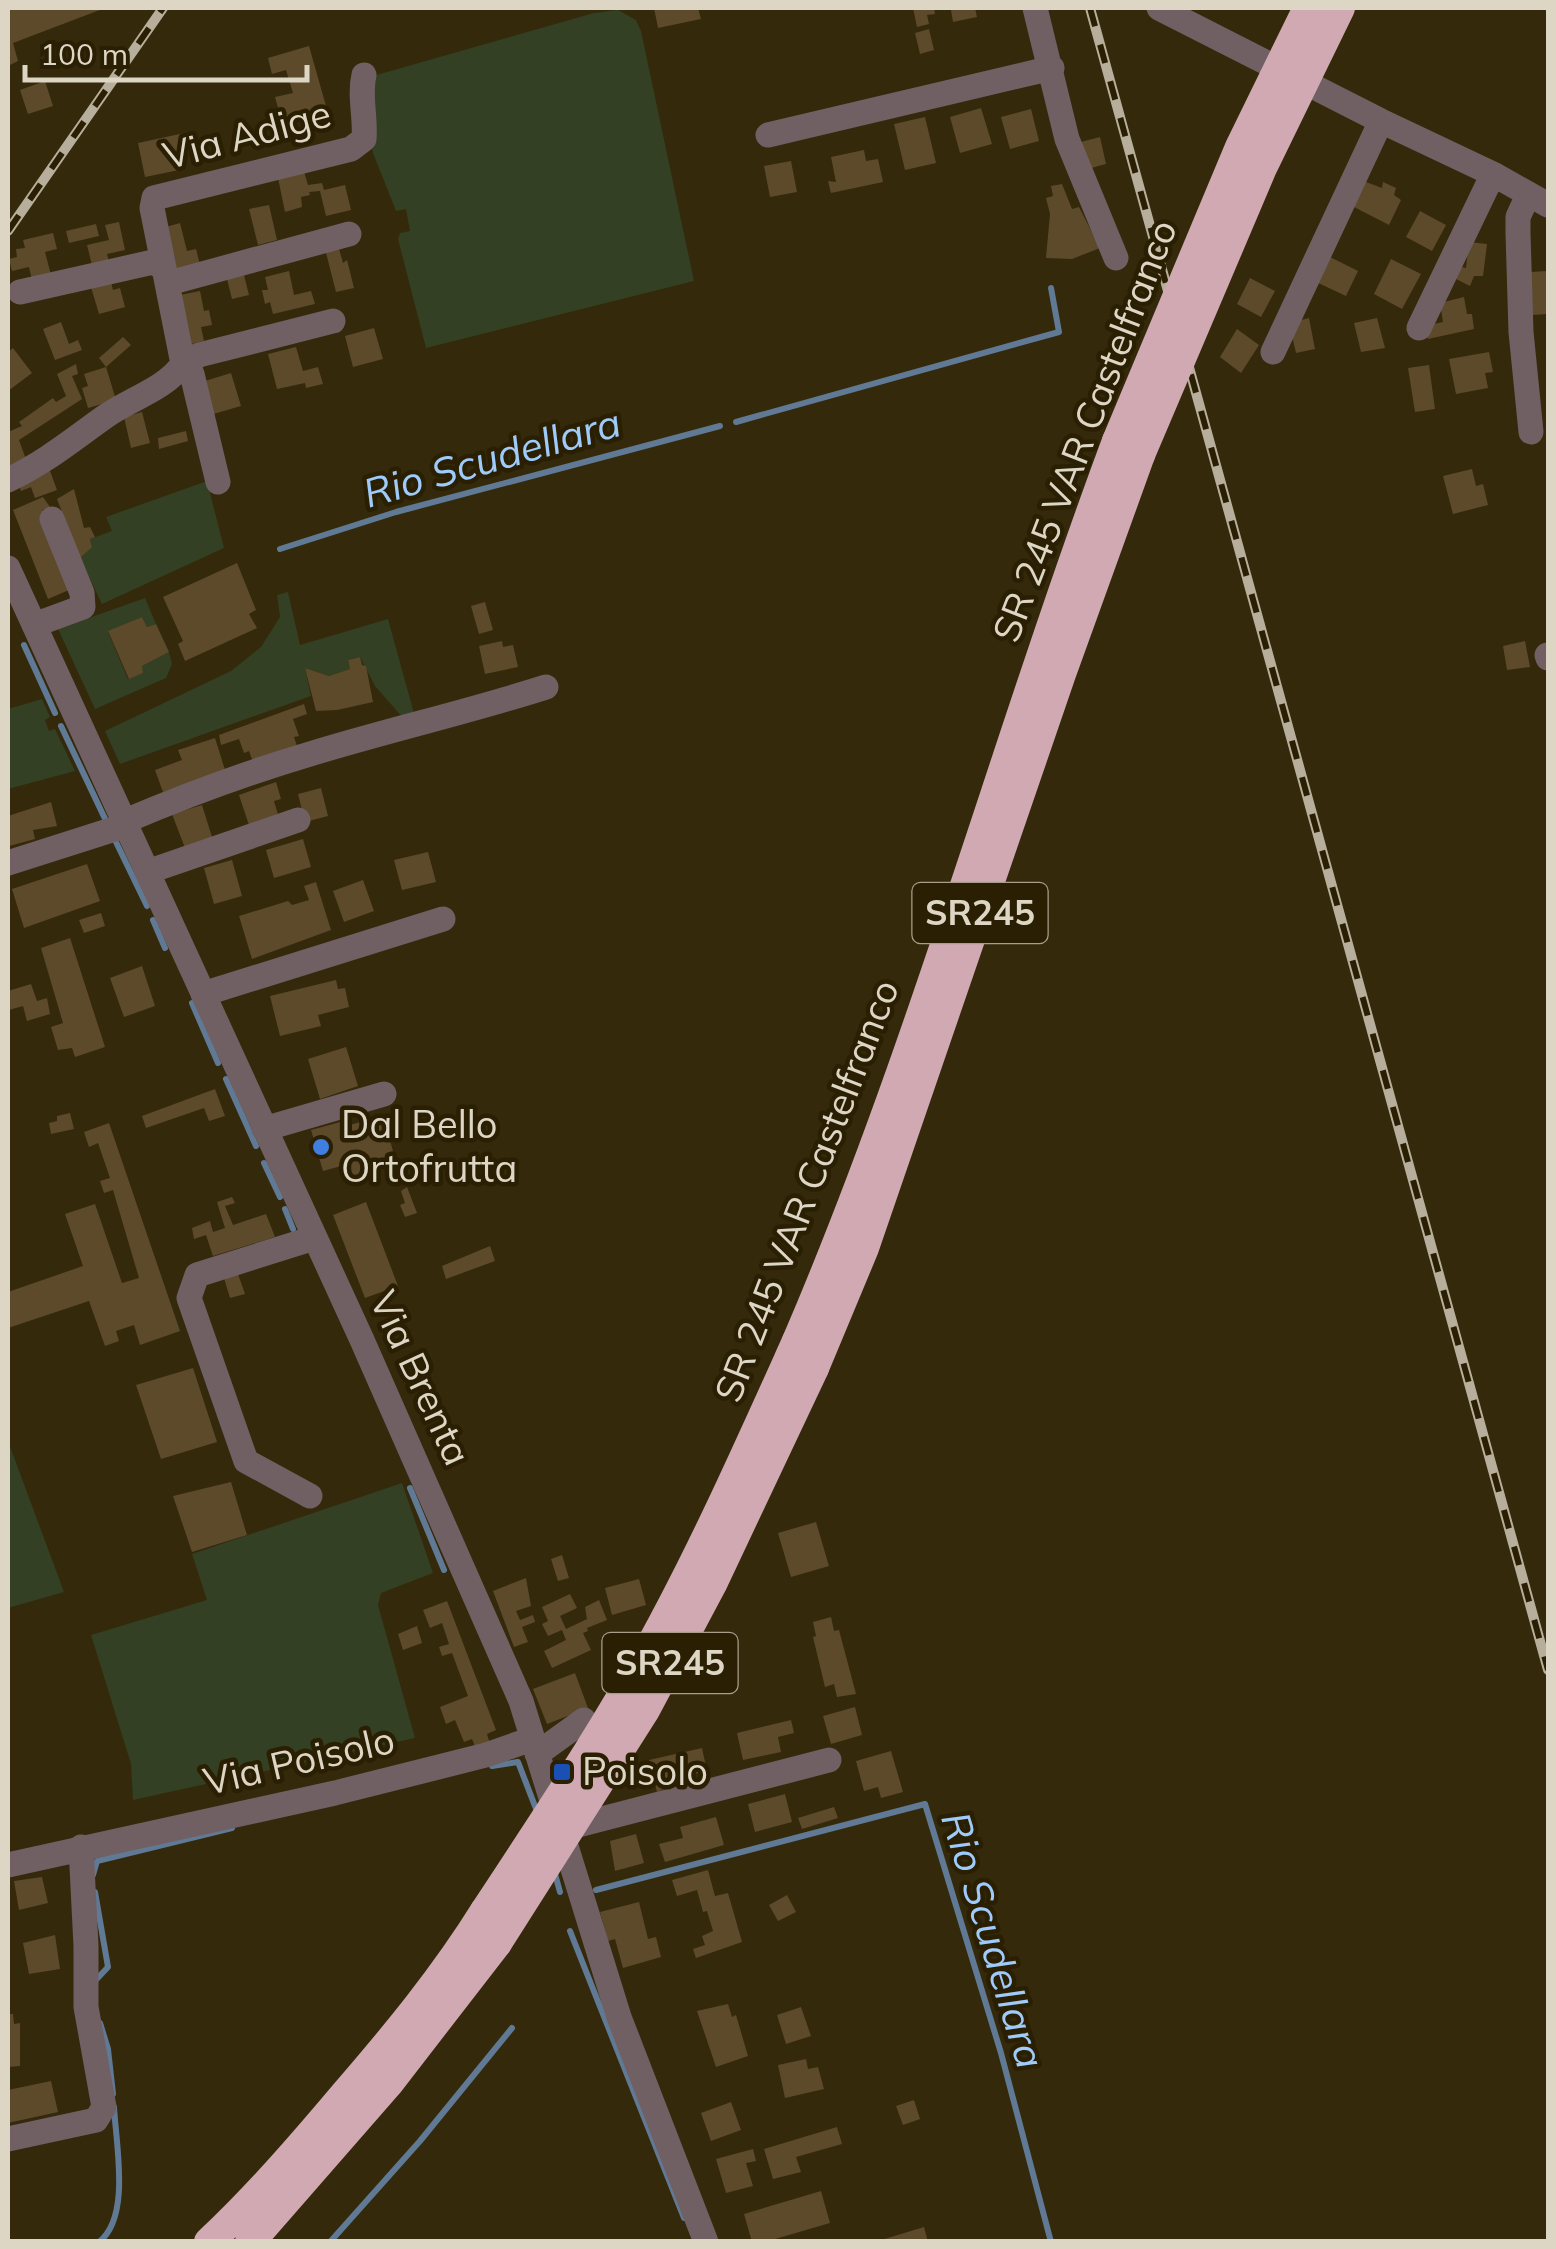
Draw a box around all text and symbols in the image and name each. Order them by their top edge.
scale bar [25,20,308,82]
text: 100 m [40,35,128,73]
street label: Via Adige [158,89,336,179]
street label: SR 245 VAR Castelfranco [981,213,1187,648]
water label: Rio Scudellara [357,396,626,518]
road number: SR245 [912,883,1048,943]
street label: SR 245 VAR Castelfranco [703,973,909,1408]
place label: Dal Bello Ortofrutta [341,1100,517,1192]
marker: Dal Bello Ortofrutta [310,1136,332,1158]
street label: Via Brenta [360,1283,482,1472]
road number: SR245 [602,1633,738,1693]
street label: Via Poisolo [199,1715,399,1805]
place label: Poisolo [582,1747,708,1795]
marker: Poisolo [551,1761,573,1783]
water label: Rio Scudellara [931,1805,1057,2074]

